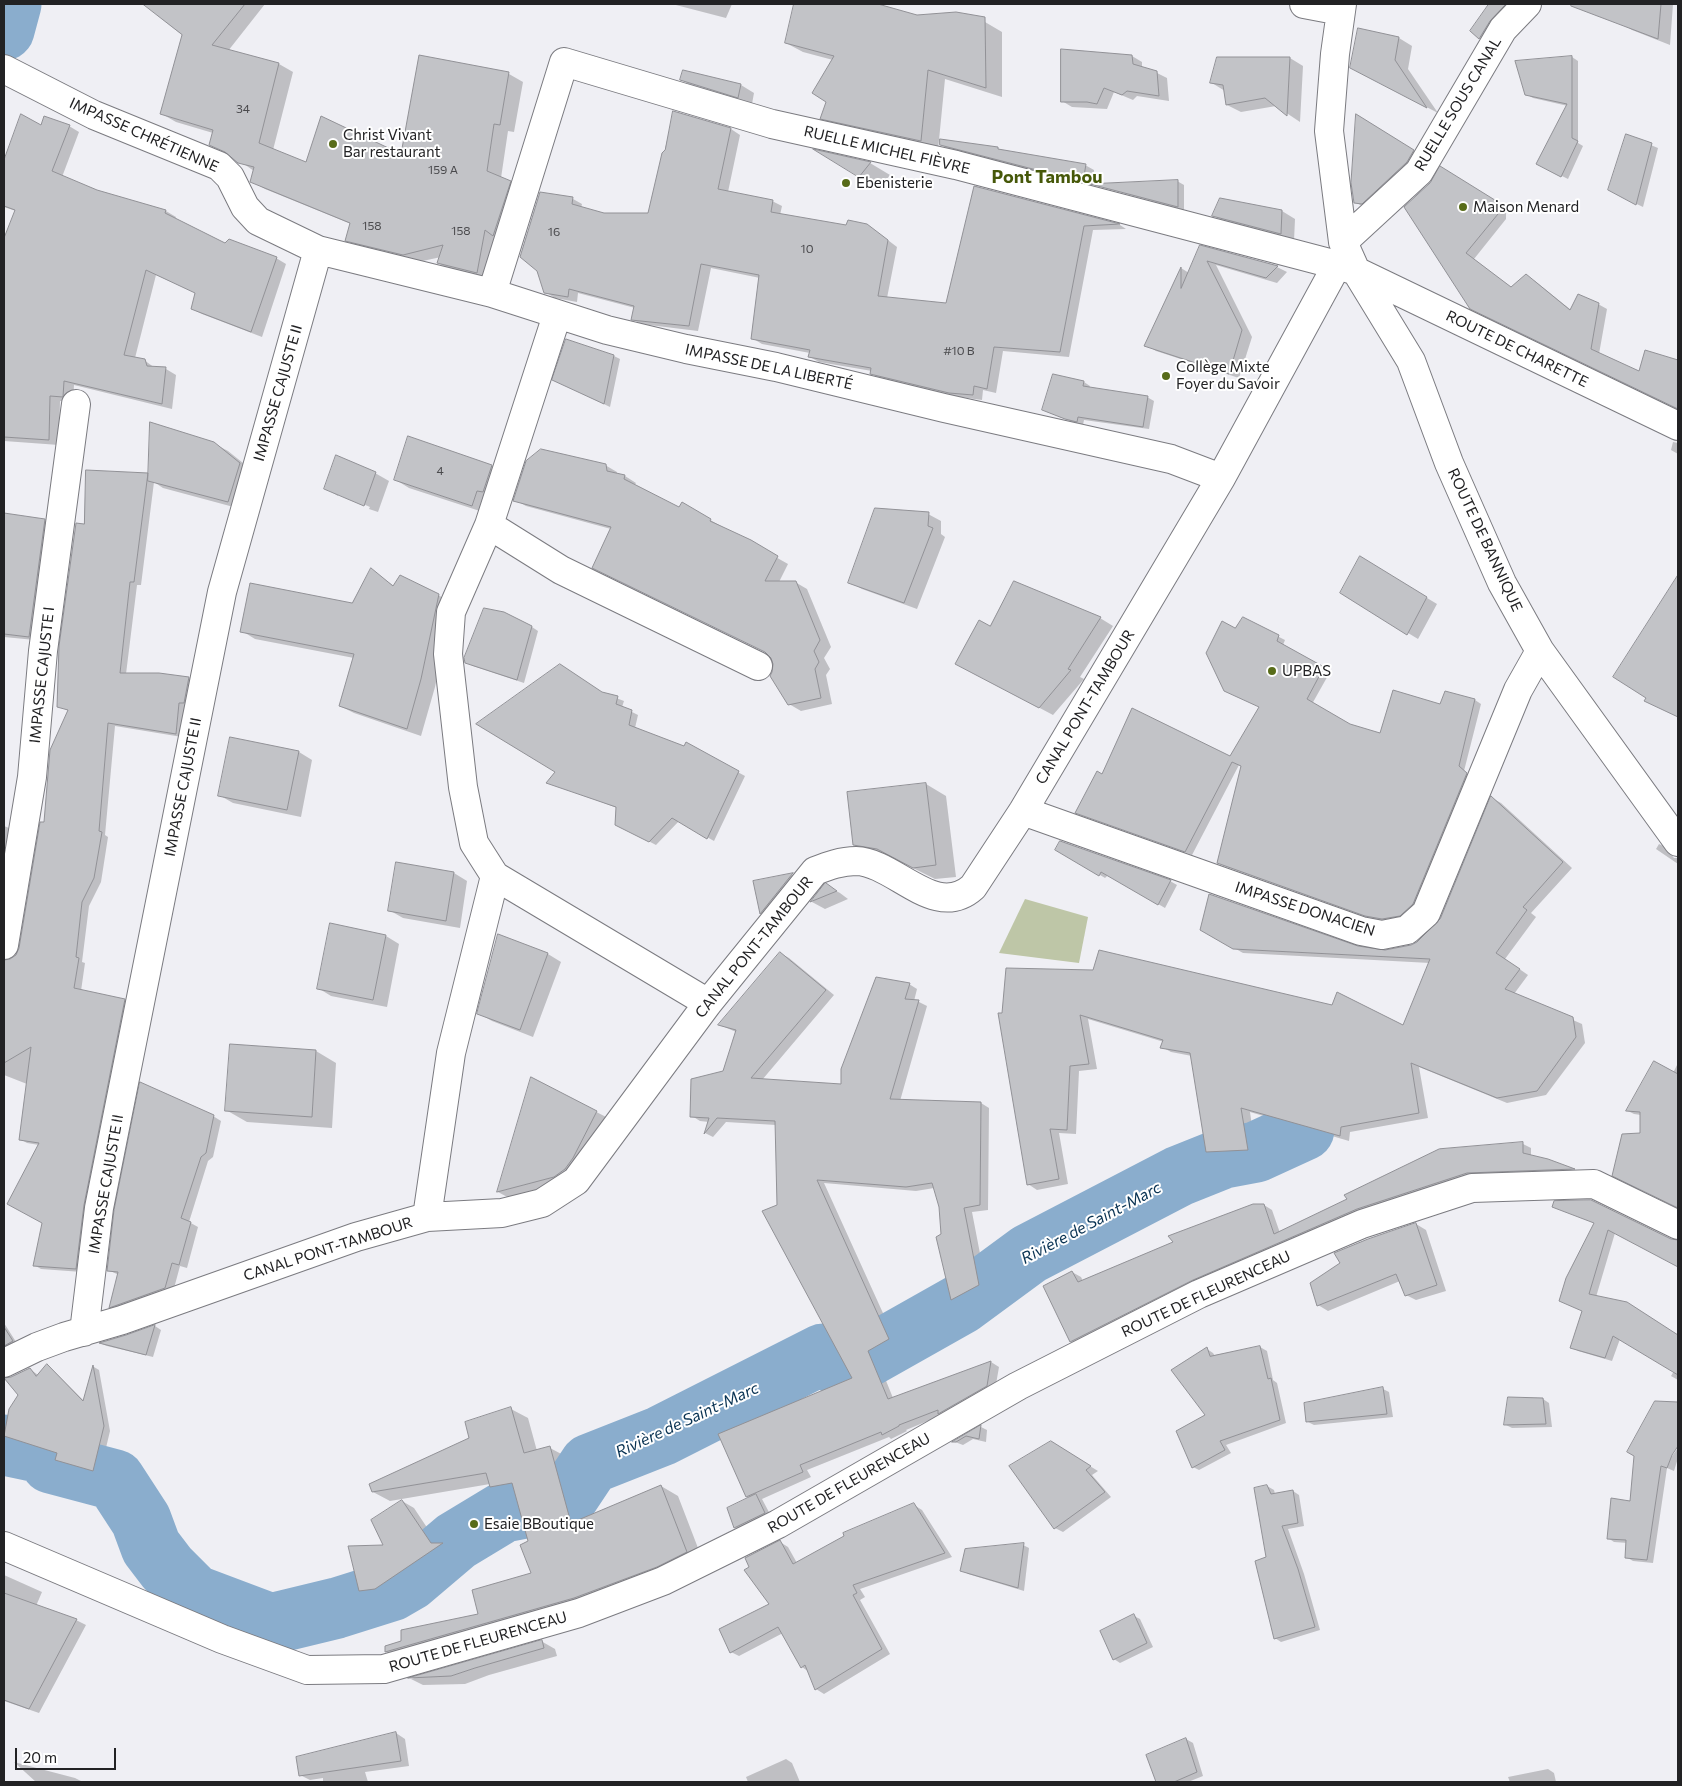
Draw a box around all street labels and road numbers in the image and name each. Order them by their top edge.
street label: RUELLE SOUS CANAL [1411,34,1505,174]
street label: IMPASSE CHRÉTIENNE [67,94,221,176]
street label: RUELLE MICHEL FIÈVRE [802,122,972,178]
street label: ROUTE DE CHARETTE [1443,307,1591,391]
street label: IMPASSE CAJUSTE II [250,323,306,463]
street label: IMPASSE DE LA LIBERTÉ [683,340,855,394]
street label: ROUTE DE BANNIQUE [1444,465,1526,615]
street label: IMPASSE CAJUSTE I [26,606,58,744]
street label: CANAL PONT-TAMBOUR [1032,627,1138,787]
street label: IMPASSE CAJUSTE II [161,716,205,858]
street label: CANAL PONT-TAMBOUR [691,873,817,1021]
street label: IMPASSE DONACIEN [1233,878,1377,940]
street label: IMPASSE CAJUSTE II [85,1113,127,1255]
street label: CANAL PONT-TAMBOUR [241,1213,415,1285]
street label: ROUTE DE FLEURENCEAU [1119,1247,1293,1341]
street label: ROUTE DE FLEURENCEAU [765,1429,933,1537]
street label: ROUTE DE FLEURENCEAU [387,1608,569,1676]

